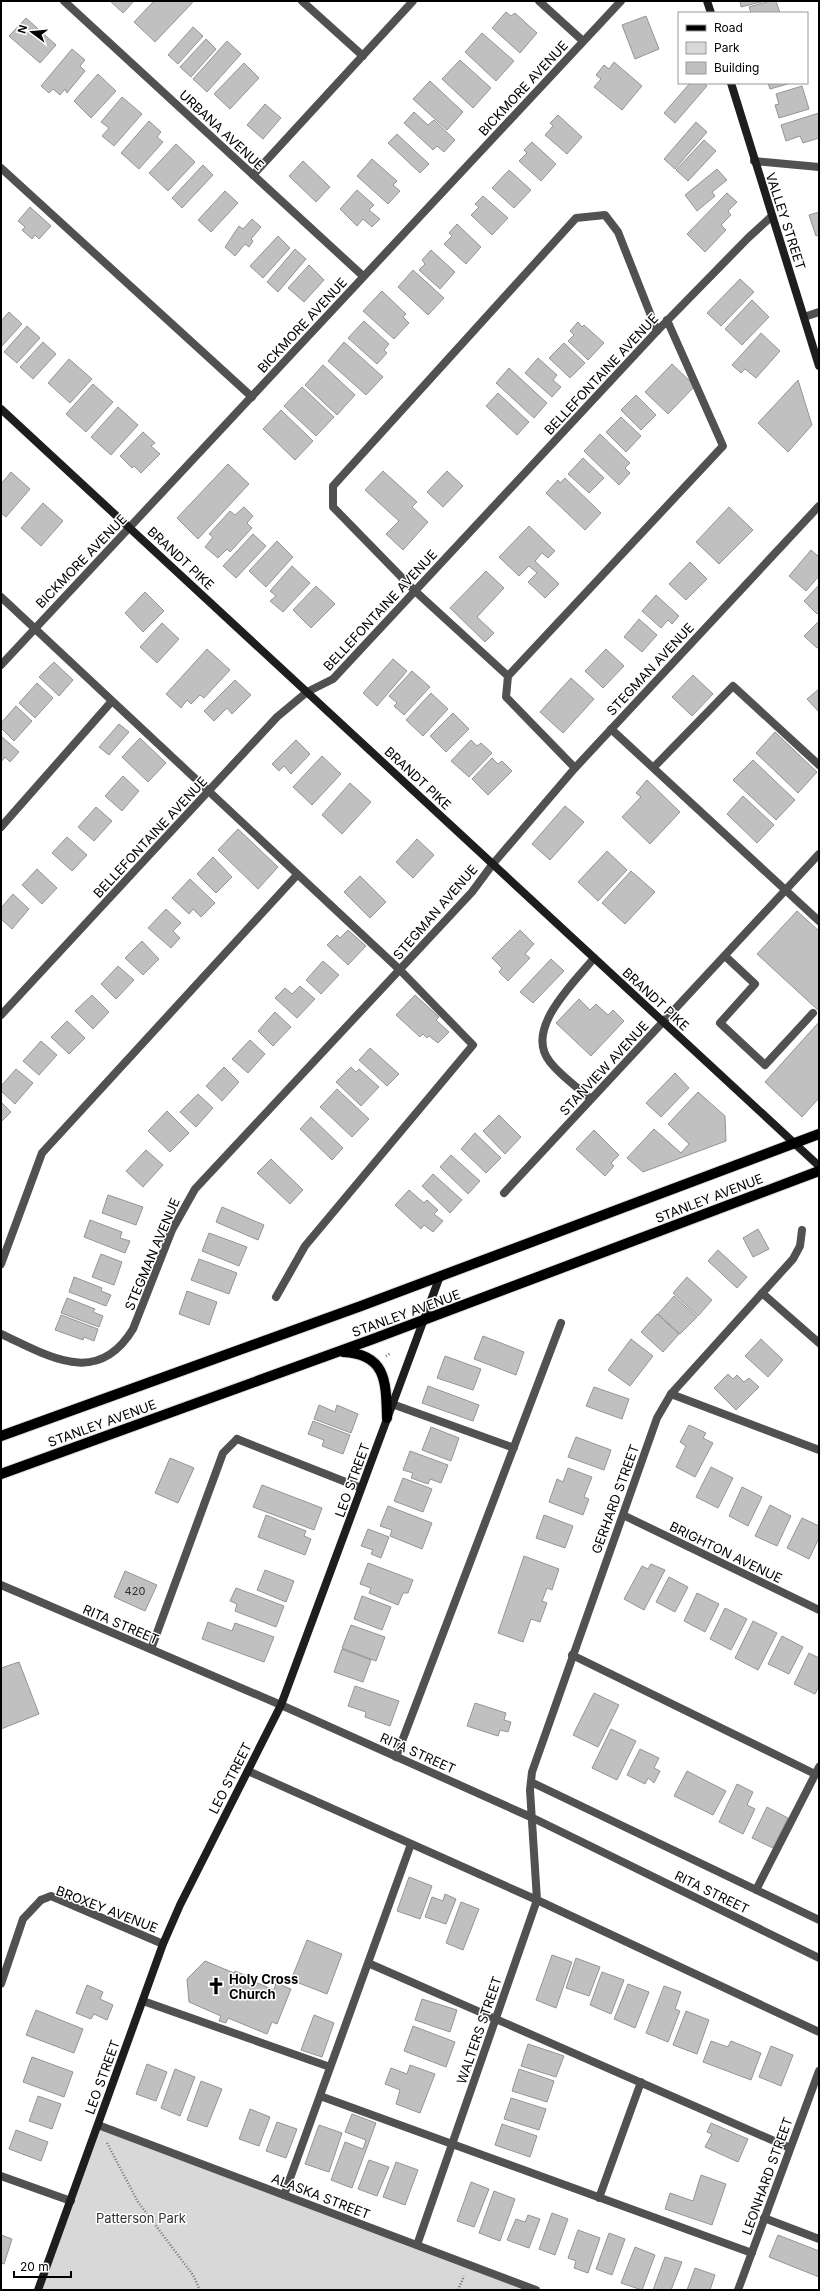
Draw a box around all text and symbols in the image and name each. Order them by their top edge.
north arrow [12,12,52,52]
legend [678,12,808,84]
text: Road [714,20,743,35]
text: N [15,23,30,35]
street label: BICKMORE AVENUE [475,37,571,139]
text: Park [714,40,740,55]
text: Building [714,60,759,75]
street label: URBANA AVENUE [176,87,268,173]
street label: VALLEY STREET [763,170,809,272]
street label: BICKMORE AVENUE [254,274,350,376]
street label: BELLEFONTAINE AVENUE [541,310,661,438]
street label: BICKMORE AVENUE [32,511,130,611]
street label: BRANDT PIKE [144,523,218,593]
street label: BELLEFONTAINE AVENUE [320,546,440,674]
street label: STEGMAN AVENUE [603,619,697,719]
street label: BRANDT PIKE [381,743,455,813]
street label: BELLEFONTAINE AVENUE [90,773,210,901]
street label: STEGMAN AVENUE [389,861,481,963]
street label: BRANDT PIKE [619,964,693,1034]
street label: STANVIEW AVENUE [556,1017,652,1119]
street label: STANLEY AVENUE [653,1170,765,1226]
street label: STEGMAN AVENUE [121,1195,183,1313]
street label: STANLEY AVENUE [350,1286,462,1340]
street label: STANLEY AVENUE [46,1396,158,1450]
street label: LEO STREET [331,1441,373,1519]
street label: GERHARD STREET [588,1442,642,1556]
street label: BRIGHTON AVENUE [667,1518,785,1586]
house number: 420 [125,1584,145,1598]
street label: RITA STREET [81,1601,161,1647]
street label: RITA STREET [378,1729,458,1777]
street label: LEO STREET [205,1740,255,1816]
street label: RITA STREET [672,1867,752,1917]
street label: BROXEY AVENUE [54,1882,160,1936]
place label: Holy Cross Church [229,1971,298,2002]
street label: WALTERS STREET [453,1974,505,2086]
church icon: Holy Cross Church [206,1976,226,1996]
street label: LEO STREET [81,2038,123,2116]
street label: LEONHARD STREET [738,2115,796,2237]
street label: ALASKA STREET [270,2170,372,2222]
park label: Patterson Park [96,2210,186,2226]
scale bar [14,2253,71,2279]
text: 20 m [20,2259,49,2274]

